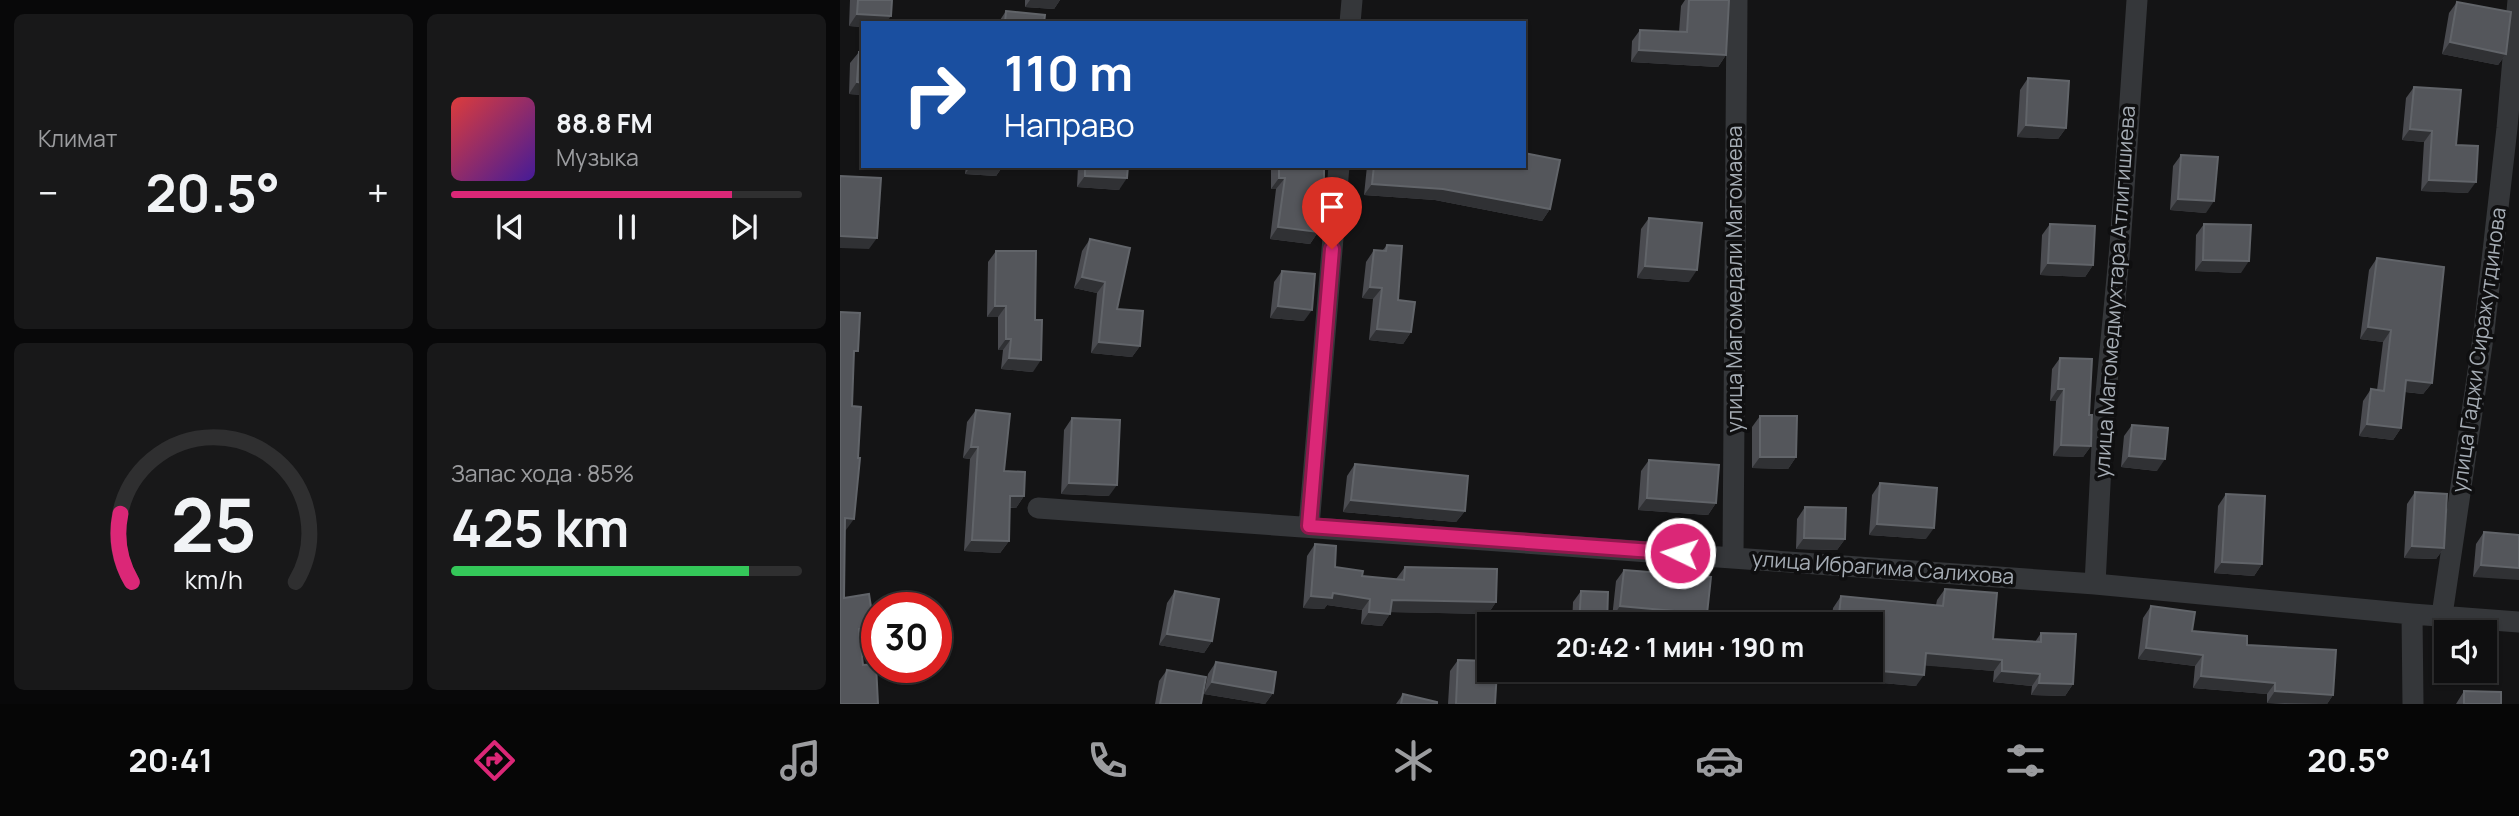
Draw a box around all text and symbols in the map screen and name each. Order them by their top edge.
text: 110 m [1004,39,1133,106]
icon: right [889,49,980,140]
text: Направо [1004,103,1135,147]
text: 88.8 FM [556,105,653,141]
street label: улица Магомедмухтара Атлигишиева [2087,105,2141,479]
text: Климат [38,122,117,154]
street label: улица Магомедали Магомаева [1720,126,1748,432]
text: Музыка [556,141,639,173]
text: 20.5° [145,157,280,228]
text: − [38,166,59,218]
text: + [367,166,389,218]
pin [1302,177,1362,249]
icon: arrive [1313,188,1351,226]
street label: улица Гаджи Сиражутдинова [2444,205,2512,494]
icon: previous [491,208,529,246]
icon: pause [608,208,646,246]
icon: next [725,208,763,246]
text: Запас хода · 85% [451,457,634,489]
text: 25 [170,475,257,575]
text: 425 km [451,492,629,563]
position arrow [1643,516,1717,590]
street label: улица Ибрагима Салихова [1751,544,2015,590]
text: km/h [184,562,243,597]
speed limit sign: 30 [861,592,952,683]
map controls [2434,620,2497,683]
button: sound [2434,620,2497,683]
text: 20:42 · 1 мин · 190 m [1556,629,1804,665]
icon: directions [470,736,519,785]
icon: music [776,736,825,785]
icon: phone [1083,736,1132,785]
icon: climate [1389,736,1438,785]
icon: car [1695,736,1744,785]
icon: filters [2001,736,2050,785]
text: 20:41 [129,738,213,782]
text: 20.5° [2307,738,2390,782]

